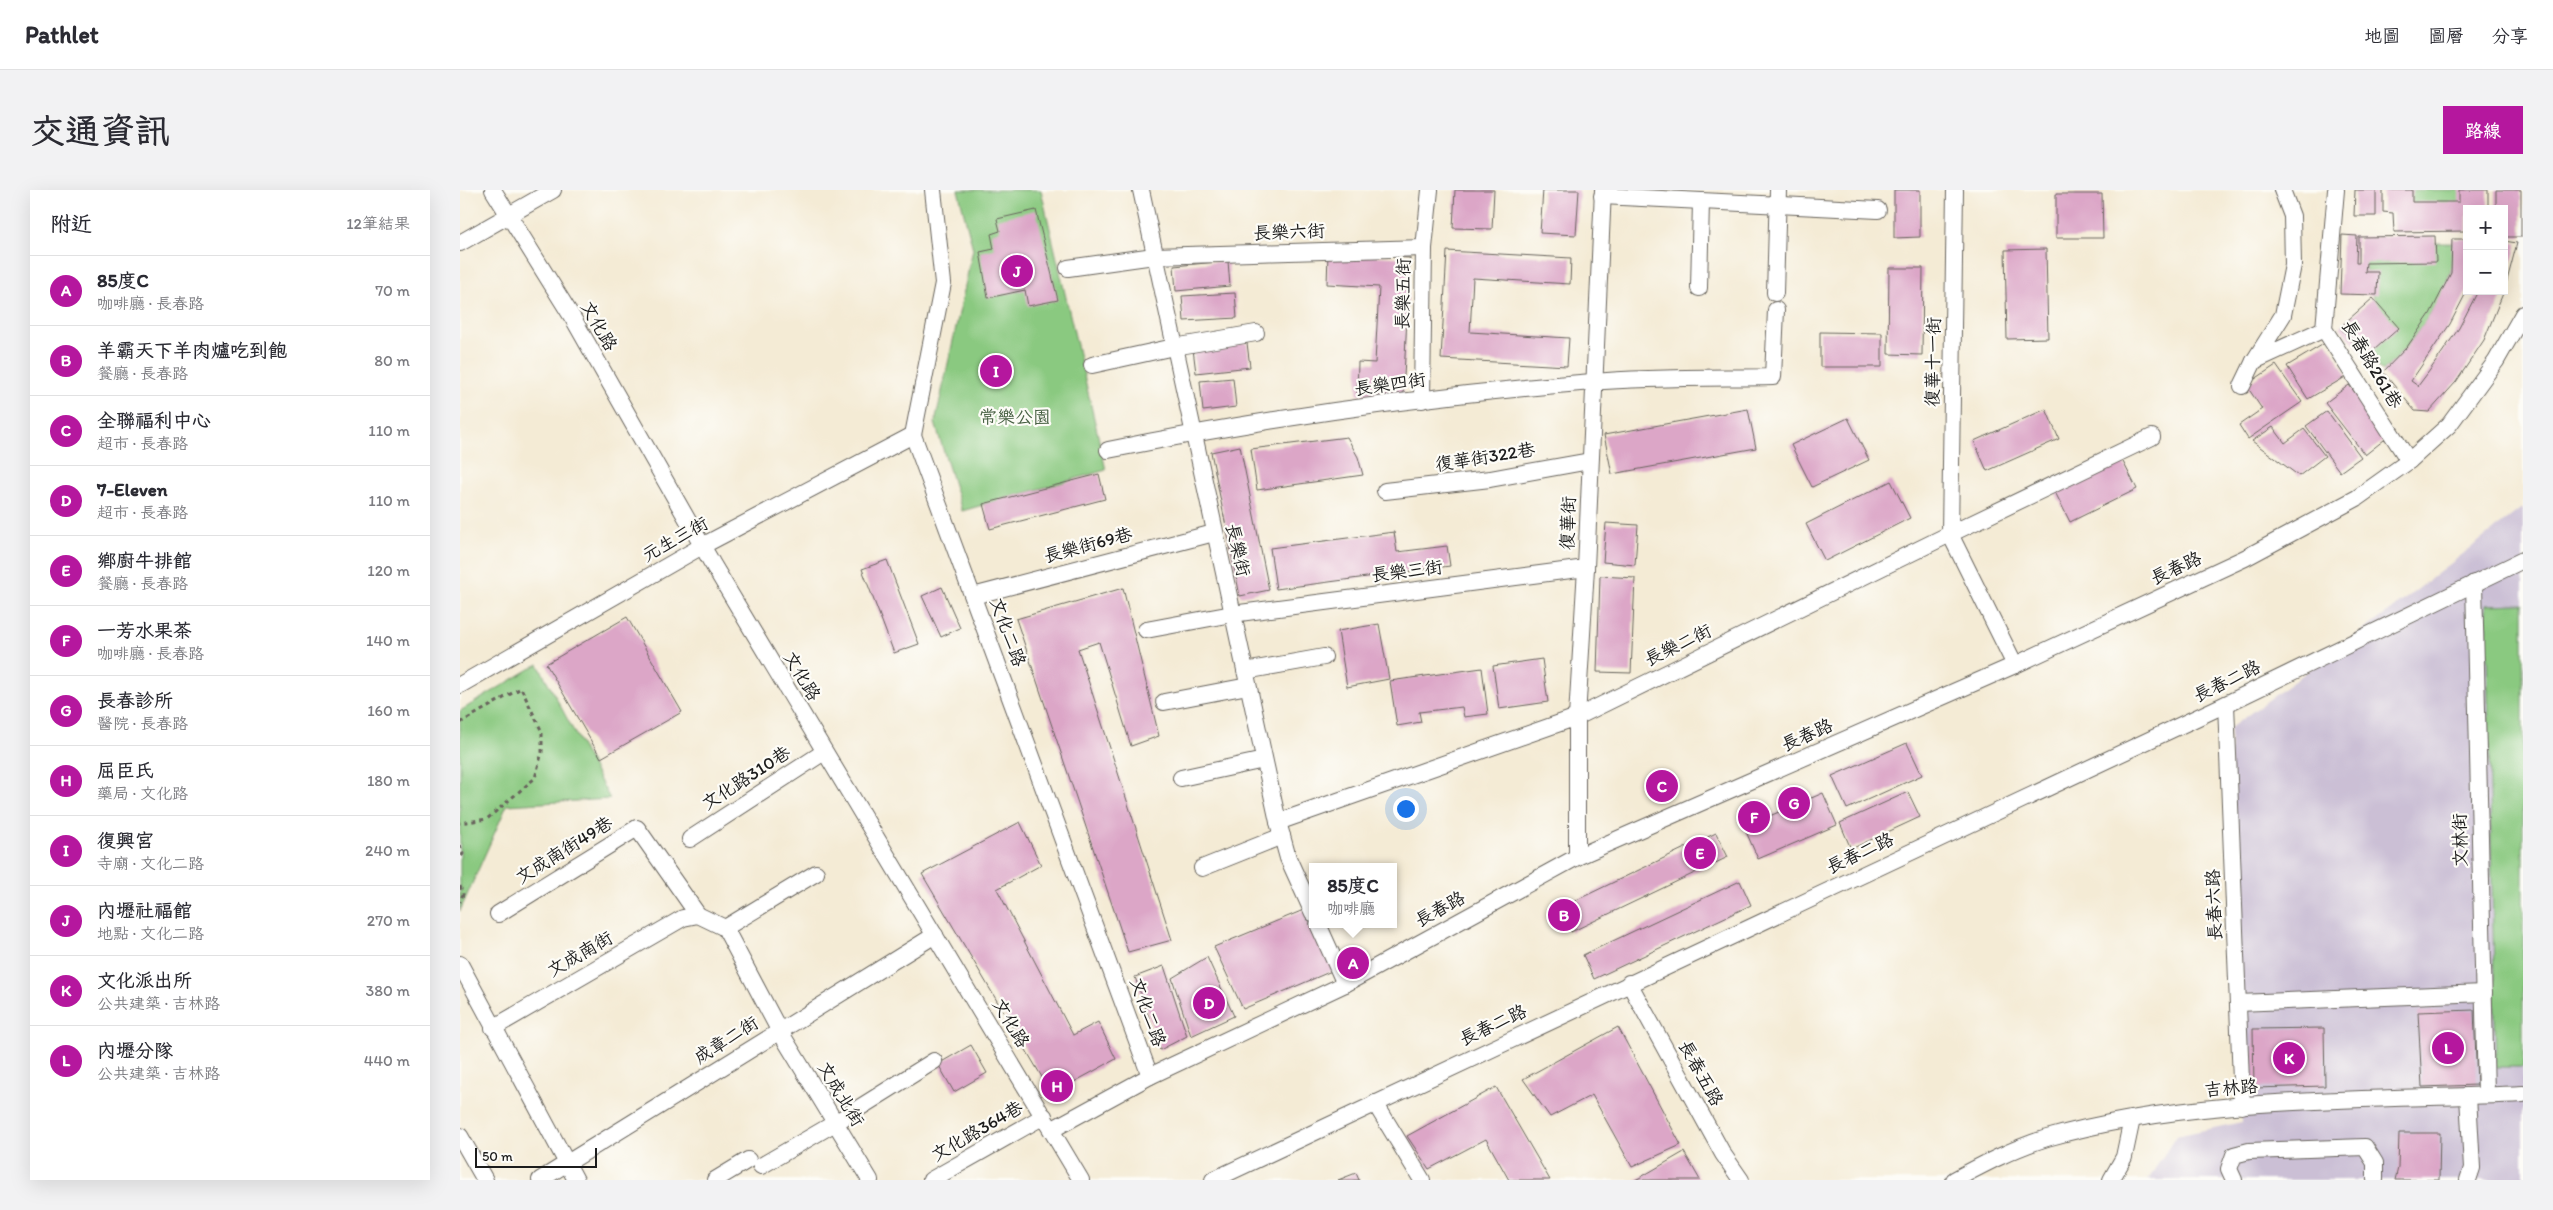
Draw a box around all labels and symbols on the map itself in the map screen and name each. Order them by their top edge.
street label: 長樂六街 [1253,220,1325,244]
pin: J [1001,252,1033,290]
street label: 長樂五街 [1391,258,1415,330]
street label: 文化路 [576,297,622,355]
street label: 長春路261巷 [2337,316,2407,412]
street label: 復華十一街 [1921,317,1945,407]
pin: I [980,352,1012,390]
street label: 長樂四街 [1353,368,1427,400]
park label: 常樂公園 [979,406,1051,428]
street label: 復華街322巷 [1434,438,1536,476]
street label: 復華街 [1556,496,1580,550]
street label: 元生三街 [638,512,712,566]
street label: 長樂街 [1221,521,1255,579]
street label: 長樂街69巷 [1041,523,1135,567]
street label: 長春路 [2147,547,2205,589]
street label: 長樂三街 [1370,556,1444,586]
street label: 文化二路 [985,594,1031,670]
street label: 長樂二街 [1641,619,1715,671]
street label: 文化路 [779,647,825,705]
street label: 長春二路 [2190,655,2264,707]
street label: 長春路 [1778,714,1836,756]
street label: 文化路310巷 [698,741,794,815]
pin: C [1646,767,1678,805]
pin: G [1778,784,1810,822]
your location [1393,796,1419,822]
pin: F [1738,798,1770,836]
street label: 文成南街49巷 [511,811,617,889]
street label: 文林街 [2449,813,2471,867]
street label: 長春二路 [1823,828,1897,878]
pin: E [1684,834,1716,872]
street label: 長春六路 [2202,869,2226,941]
street label: 長春路 [1411,886,1469,932]
pin: B [1548,896,1580,934]
street label: 文成南街 [543,926,617,982]
pin: A [1337,944,1369,982]
street label: 文化二路 [1125,974,1171,1050]
pin: D [1193,984,1225,1022]
street label: 文化路 [988,994,1034,1052]
street label: 長春二路 [1456,1000,1530,1050]
street label: 成章二街 [690,1012,762,1068]
pin: L [2432,1029,2464,1067]
street label: 長春五路 [1674,1036,1728,1110]
pin: K [2273,1039,2305,1077]
street label: 文成北街 [813,1057,869,1131]
pin: H [1041,1067,1073,1105]
street label: 吉林路 [2203,1075,2259,1101]
street label: 文化路364巷 [927,1096,1027,1166]
scale bar [475,1145,598,1168]

